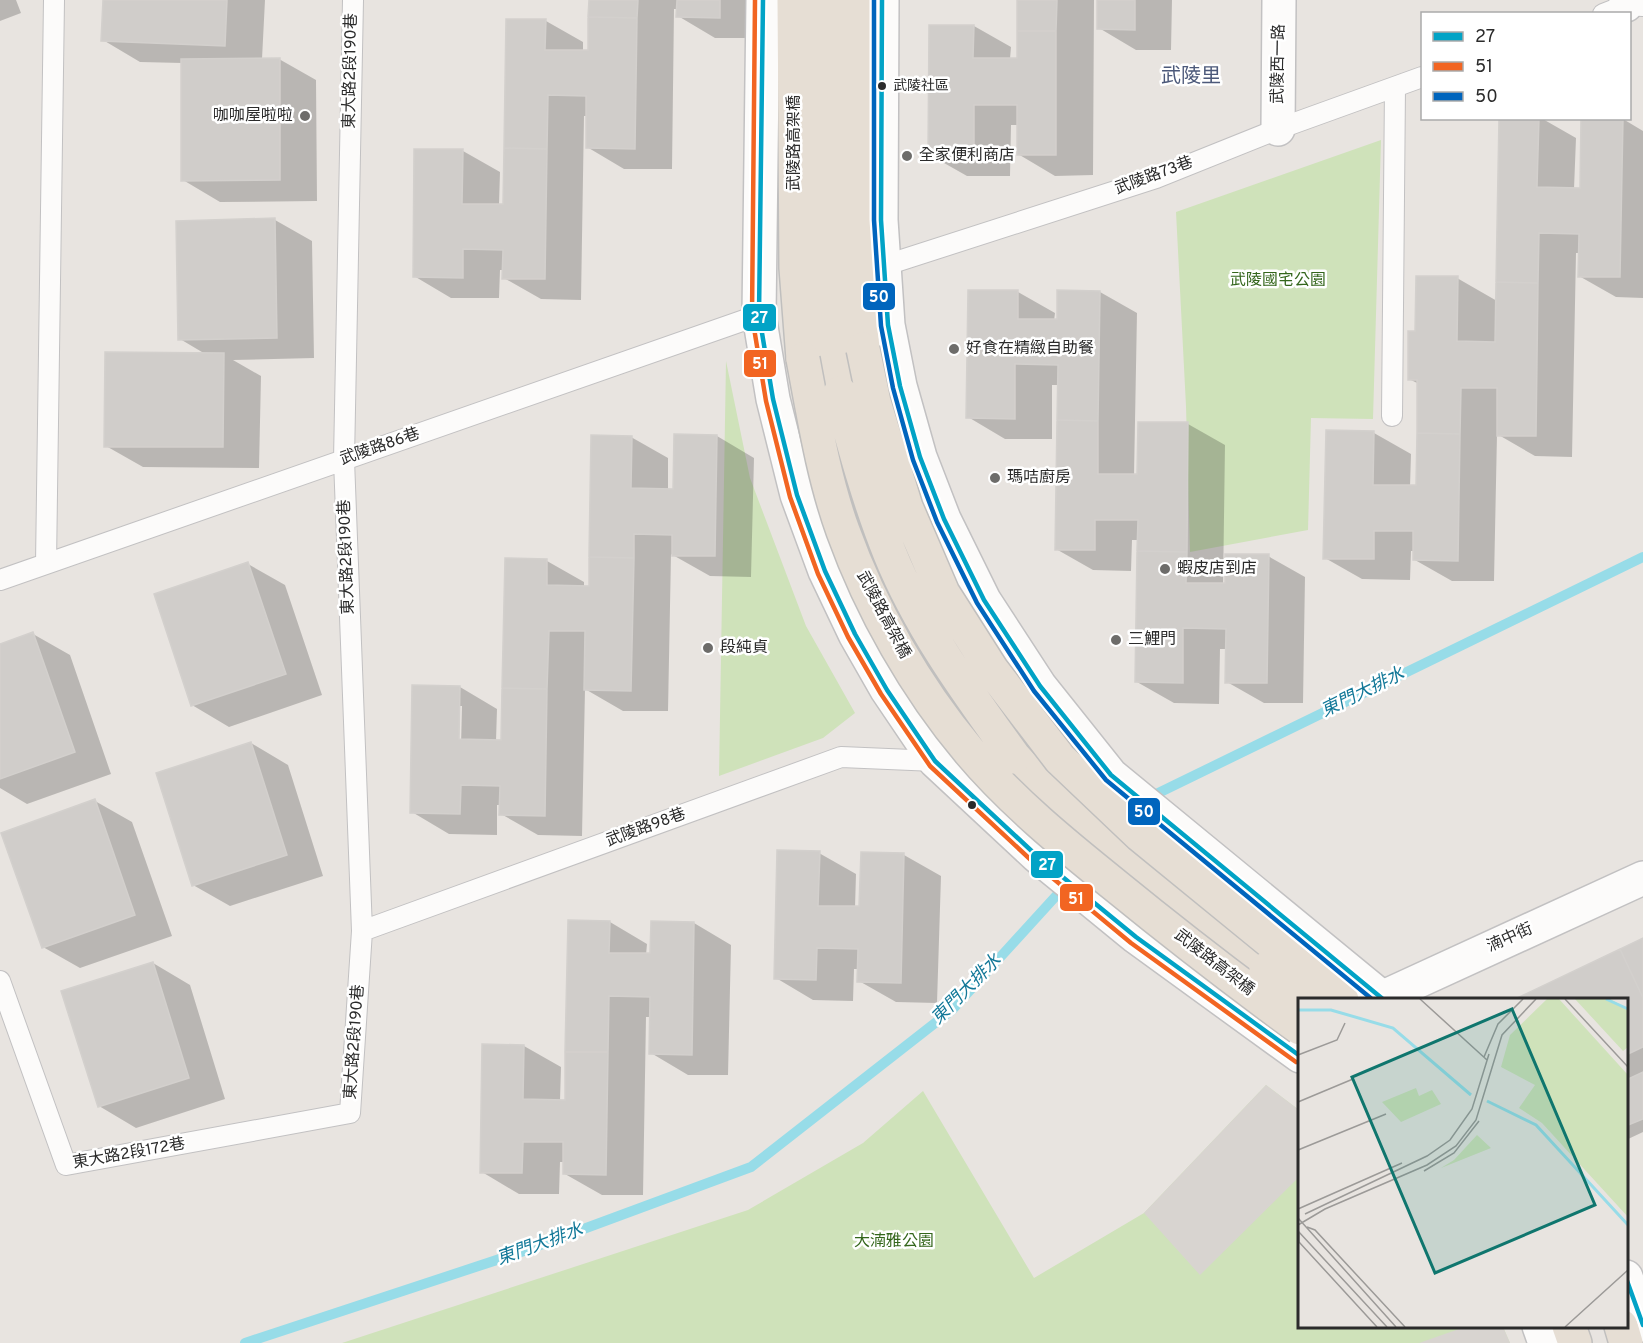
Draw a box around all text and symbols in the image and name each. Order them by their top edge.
legend [1421,12,1631,120]
street label: 東大路2段190巷 [340,13,362,129]
street label: 武陵西一路 [1268,24,1290,104]
text: 27 [1475,26,1495,49]
text: 51 [1475,56,1493,79]
district label: 武陵里 [1161,64,1221,90]
place label: 武陵社區 [893,78,949,95]
marker: 武陵社區 [876,80,888,92]
text: 50 [1475,86,1498,109]
street label: 武陵路高架橋 [785,95,805,191]
place label: 咖咖屋啦啦 [213,106,293,126]
marker: 咖咖屋啦啦 [298,109,312,123]
place label: 全家便利商店 [919,146,1015,166]
marker: 全家便利商店 [900,149,914,163]
street label: 武陵路73巷 [1112,153,1196,199]
park label: 武陵國宅公園 [1230,271,1326,291]
line badge: 50 [862,282,896,311]
text: 50 [869,288,889,308]
line badge: 27 [742,303,777,332]
text: 27 [750,309,768,329]
place label: 好食在精緻自助餐 [966,339,1094,359]
marker: 好食在精緻自助餐 [947,342,961,356]
line badge: 51 [743,349,777,378]
text: 51 [752,355,768,375]
street label: 武陵路86巷 [337,424,423,470]
place label: 瑪咭廚房 [1007,468,1071,488]
marker: 瑪咭廚房 [988,471,1002,485]
street label: 東大路2段190巷 [335,499,359,615]
place label: 蝦皮店到店 [1177,559,1257,579]
marker: 蝦皮店到店 [1158,562,1172,576]
street label: 武陵路高架橋 [852,568,914,662]
place label: 三鯉門 [1128,630,1176,650]
marker: 三鯉門 [1109,633,1123,647]
place label: 段純貞 [720,638,768,658]
marker: 段純貞 [701,641,715,655]
water label: 東門大排水 [1318,662,1409,723]
line badge: 50 [1127,797,1161,826]
unlabelled marker [966,799,978,811]
text: 50 [1134,803,1154,823]
street label: 武陵路98巷 [603,804,689,852]
line badge: 27 [1030,850,1064,879]
text: 27 [1038,856,1056,876]
line badge: 51 [1059,883,1094,912]
text: 51 [1068,890,1084,910]
street label: 湳中街 [1484,919,1536,957]
street label: 武陵路高架橋 [1170,926,1258,1000]
water label: 東門大排水 [927,949,1008,1030]
street label: 東大路2段190巷 [341,984,369,1100]
inset map [1298,998,1628,1328]
street label: 東大路2段172巷 [71,1134,187,1174]
water label: 東門大排水 [494,1218,587,1271]
park label: 大湳雅公園 [854,1232,934,1252]

